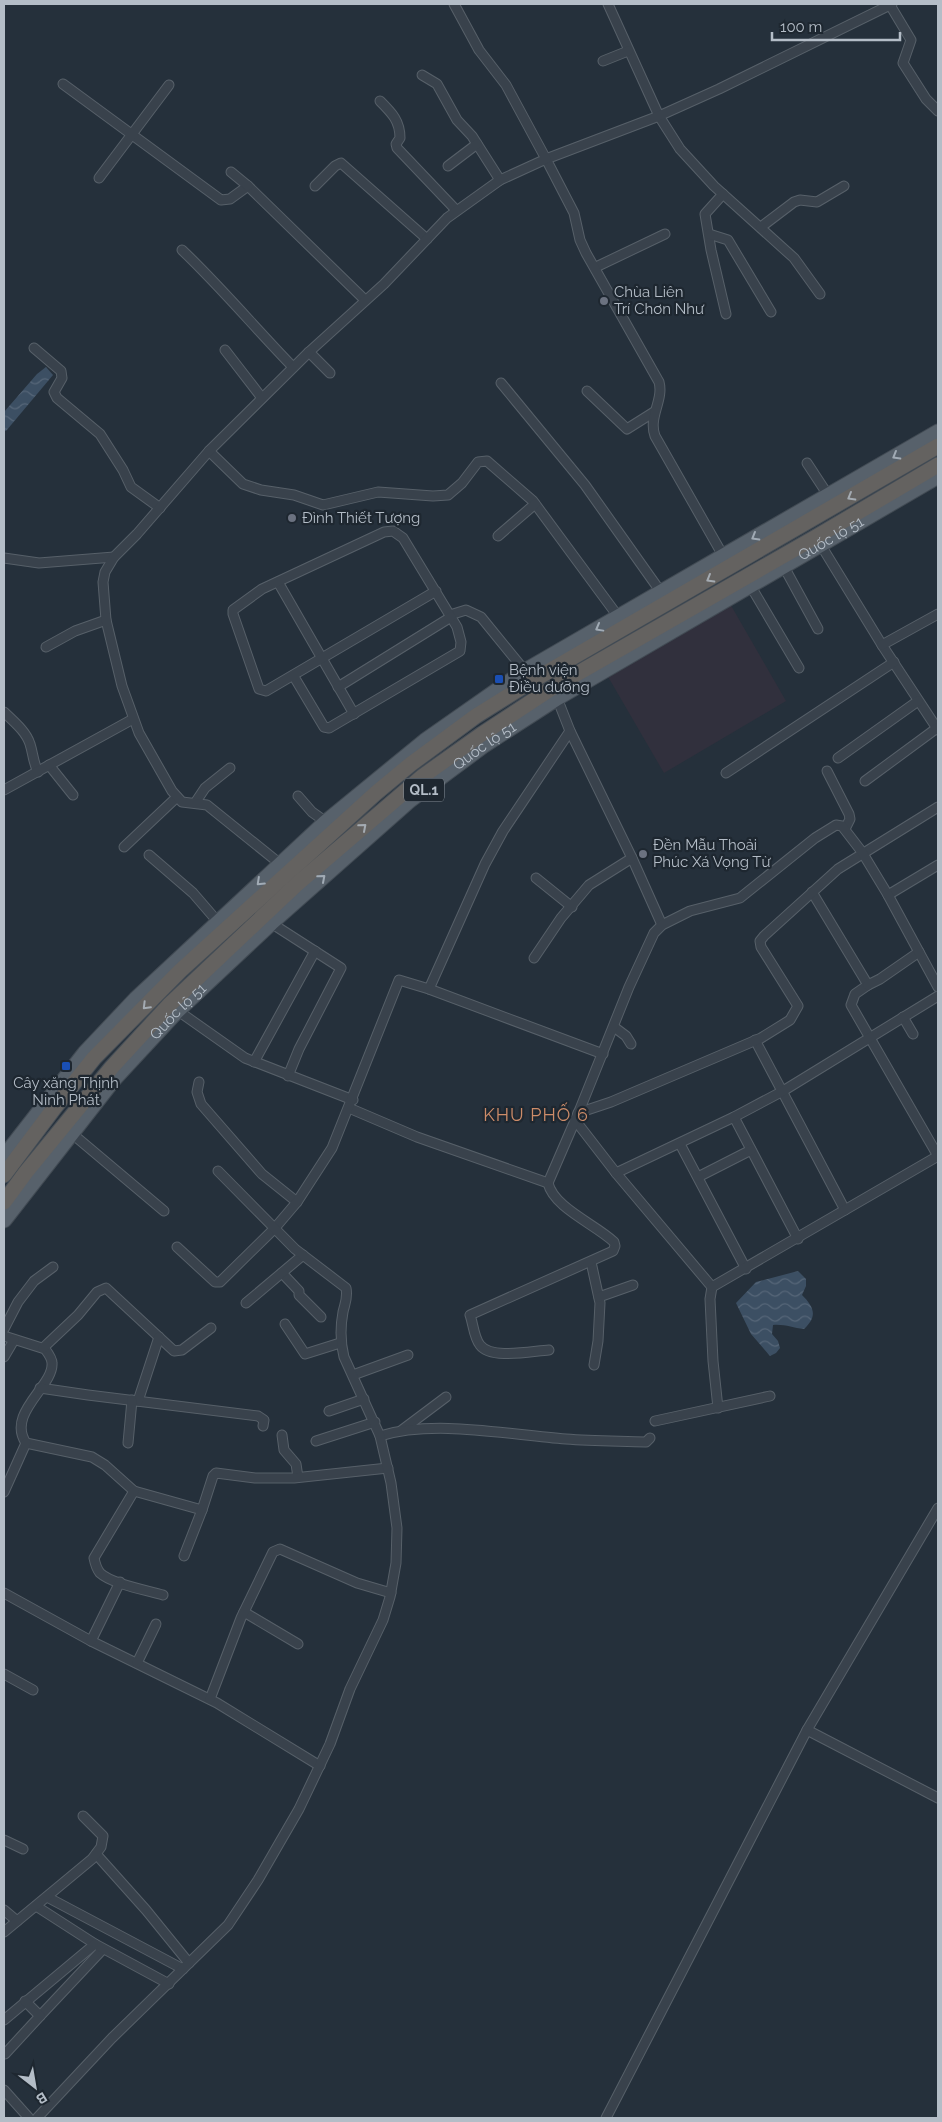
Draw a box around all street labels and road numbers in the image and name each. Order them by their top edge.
street label: Quốc lộ 51 [795,512,867,564]
street label: Quốc lộ 51 [449,718,520,774]
road number: QL.1 [404,778,444,802]
street label: Quốc lộ 51 [146,979,210,1043]

